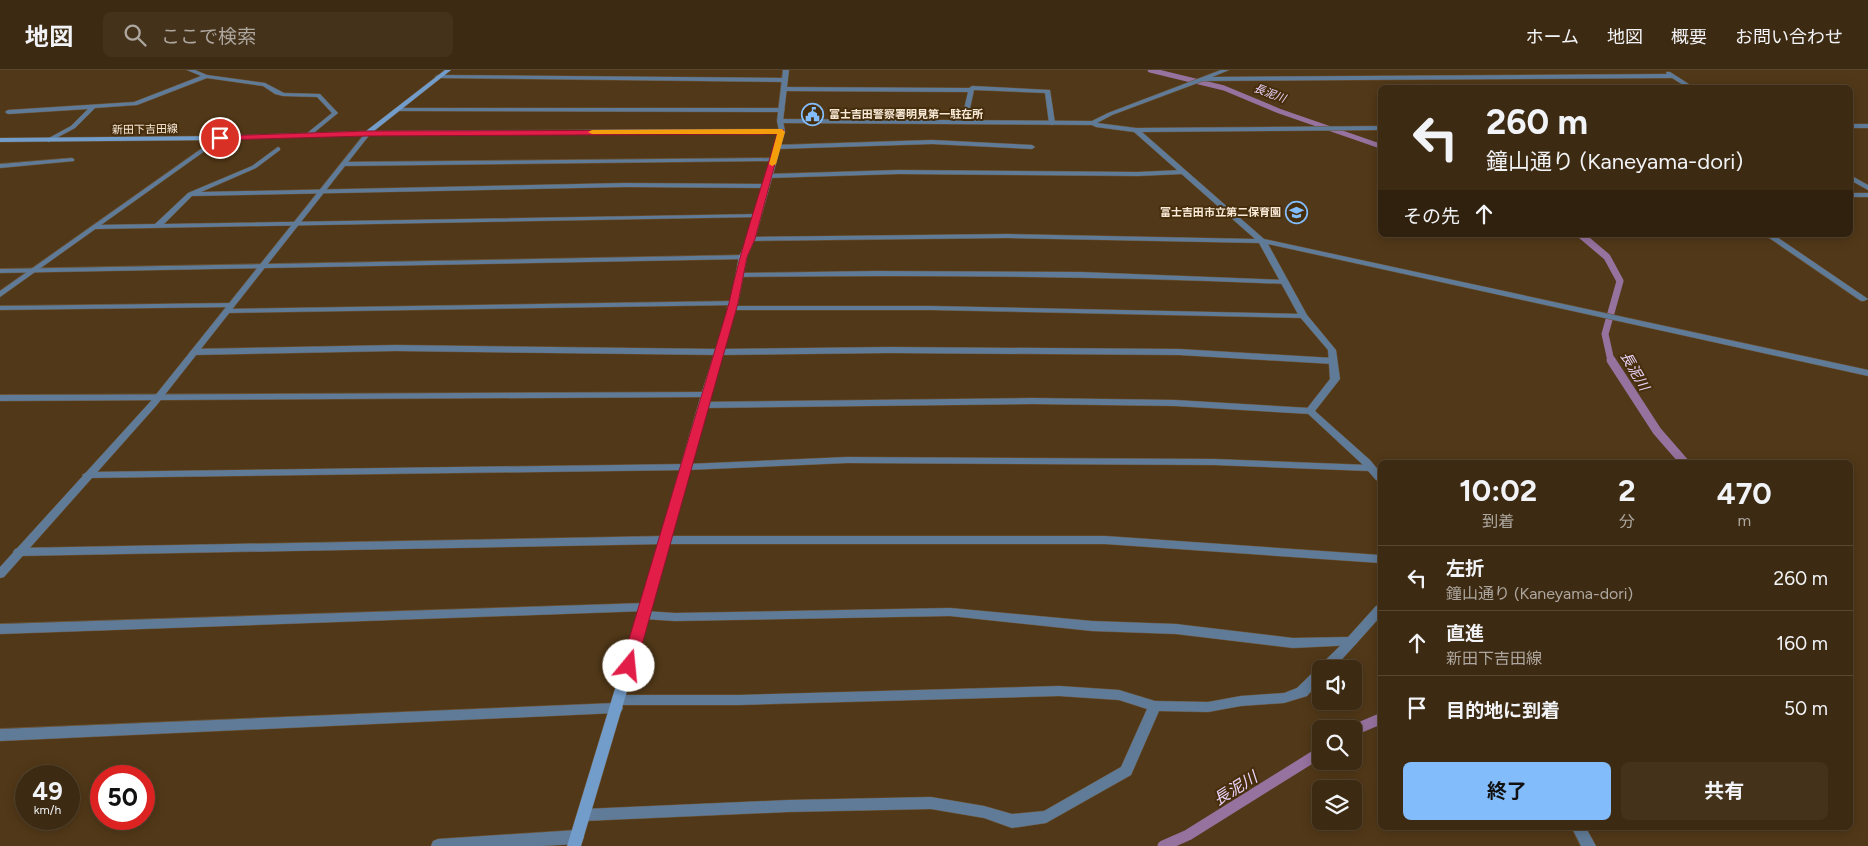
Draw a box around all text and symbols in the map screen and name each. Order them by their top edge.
search box [103,12,453,57]
icon: search [121,21,149,49]
text: 地図 [25,22,73,51]
text: ここで検索 [161,25,256,48]
text: ホーム [1526,26,1579,48]
text: 地図 [1607,26,1643,48]
text: 概要 [1671,26,1707,48]
text: お問い合わせ [1735,26,1843,48]
water label: 長泥川 [1252,82,1288,106]
text: 260 m [1486,101,1588,143]
public building icon: 富士吉田警察署明見第一駐在所 [801,102,825,126]
icon: left [1403,105,1468,170]
place label: 富士吉田警察署明見第一駐在所 [829,108,983,121]
pin [199,117,241,159]
street label: 新田下吉田線 [112,122,178,137]
icon: arrive [206,124,234,152]
text: 鐘山通り (Kaneyama-dori) [1486,148,1743,175]
school or university icon: 富士吉田市立第二保育園 [1285,200,1309,224]
icon: ahead [1470,200,1498,228]
text: その先 [1403,205,1460,228]
place label: 富士吉田市立第二保育園 [1160,206,1281,219]
water label: 長泥川 [1617,349,1653,395]
text: 10:02 [1459,472,1537,509]
text: 2 [1618,472,1636,509]
text: 470 [1717,475,1772,512]
text: m [1737,511,1751,530]
text: 到着 [1482,512,1514,531]
text: 分 [1619,512,1635,531]
text: 左折 [1446,557,1484,580]
icon: left [1403,564,1431,592]
text: 260 m [1774,567,1828,590]
text: 鐘山通り (Kaneyama-dori) [1446,584,1633,603]
text: 直進 [1446,622,1484,645]
icon: ahead [1403,629,1431,657]
text: 160 m [1776,632,1828,655]
position arrow [602,639,654,691]
text: 新田下吉田線 [1446,649,1542,668]
map controls [1312,660,1362,830]
button: sound [1312,660,1362,710]
icon: arrive [1403,694,1431,722]
text: 50 m [1784,697,1828,720]
text: 目的地に到着 [1446,699,1560,722]
button: search [1312,720,1362,770]
button: 終了 [1403,762,1611,820]
button: 共有 [1621,762,1828,820]
speed limit sign: 50 [90,765,155,830]
water label: 長泥川 [1210,767,1262,809]
text: 49 [32,776,63,806]
button: layers [1312,780,1362,830]
text: km/h [34,803,61,817]

